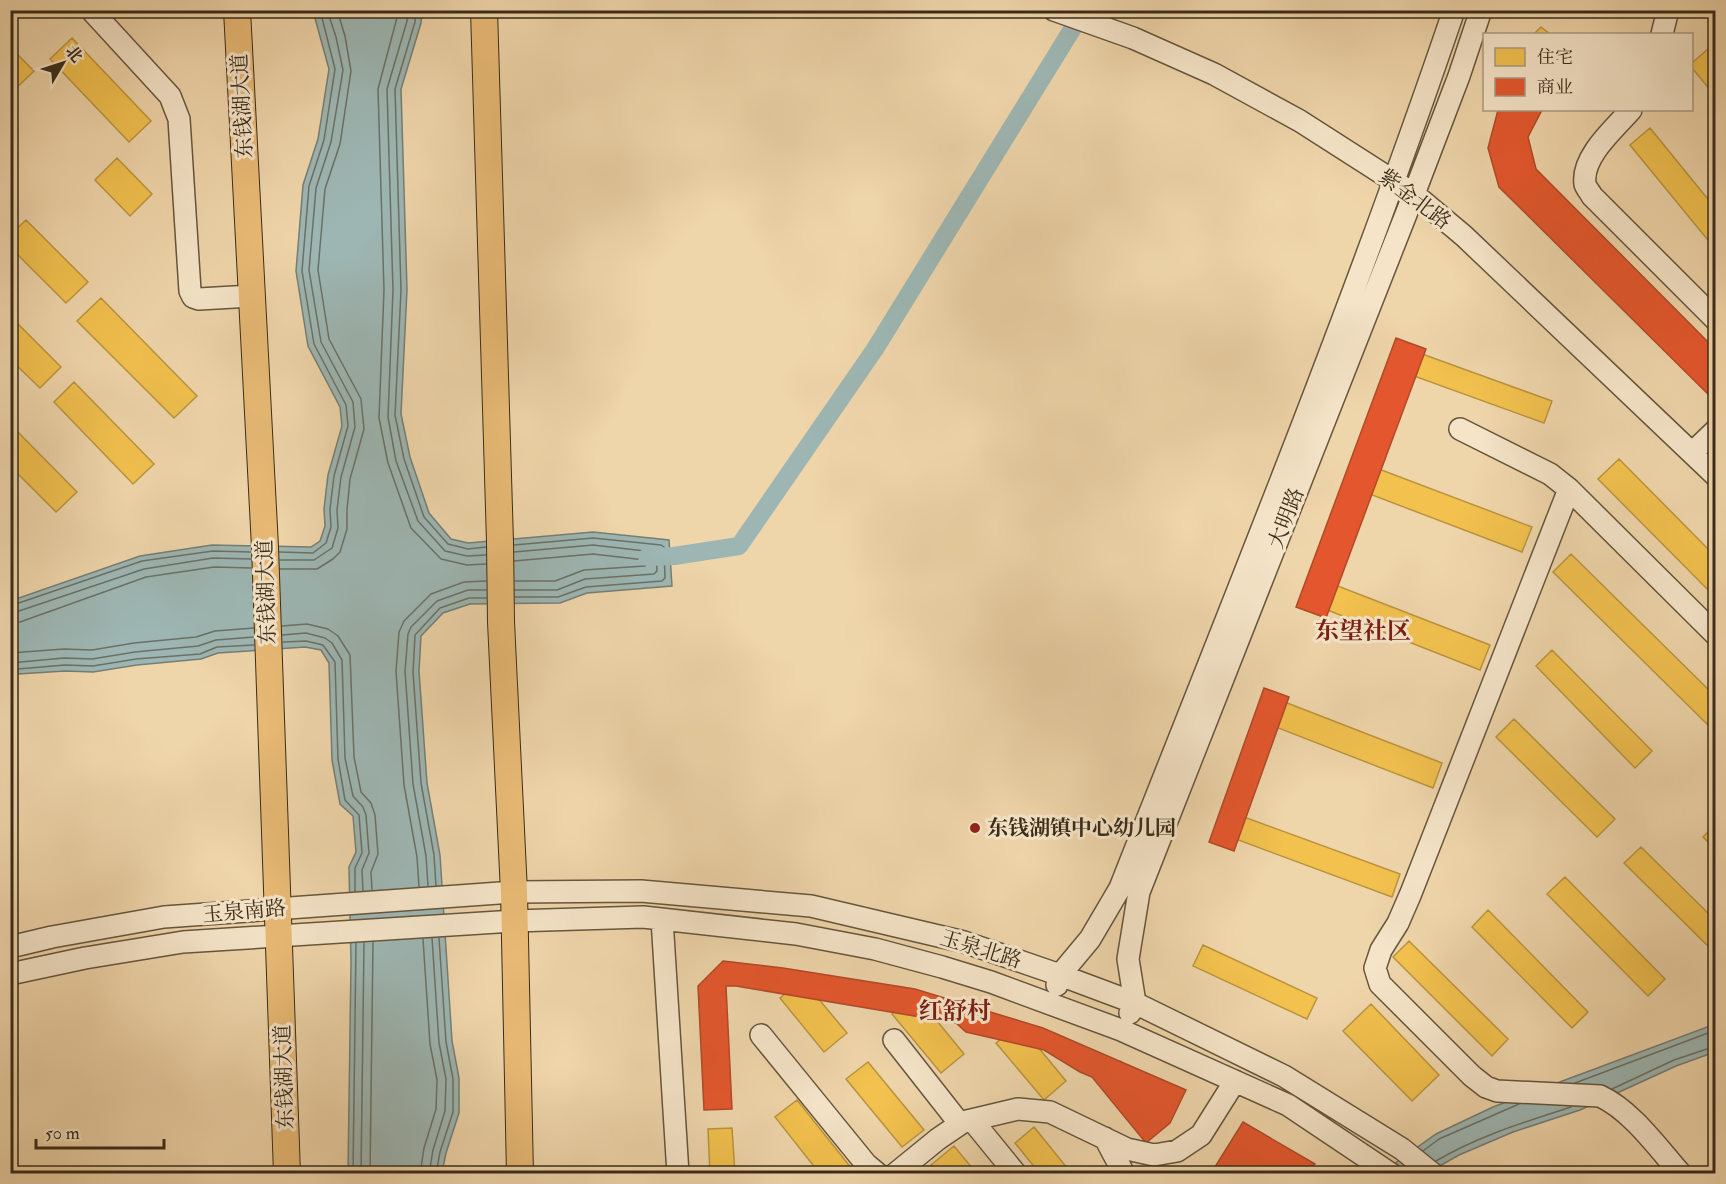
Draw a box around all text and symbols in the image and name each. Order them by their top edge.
north arrow [33,33,93,93]
legend [1483,33,1693,111]
text: 北 [61,42,87,67]
text: 住宅 [1537,46,1573,69]
street label: 东钱湖大道 [226,53,259,159]
text: 商业 [1537,76,1573,99]
street label: 紫金北路 [1373,163,1456,235]
street label: 大明路 [1263,484,1310,552]
street label: 东钱湖大道 [251,539,282,645]
district label: 东望社区 [1315,616,1411,647]
place label: 东钱湖镇中心幼儿园 [987,815,1176,842]
marker: 东钱湖镇中心幼儿园 [968,821,982,835]
street label: 玉泉南路 [201,894,287,929]
street label: 玉泉北路 [937,924,1025,975]
district label: 红舒村 [919,996,991,1027]
street label: 东钱湖大道 [269,1024,300,1130]
scale bar [36,1112,164,1150]
text: 50 m [45,1122,80,1145]

